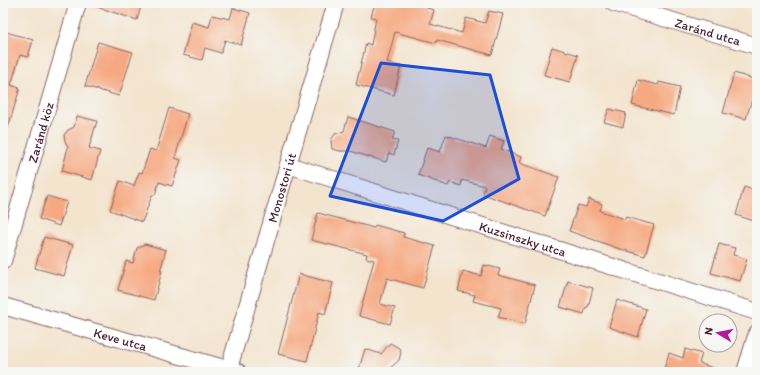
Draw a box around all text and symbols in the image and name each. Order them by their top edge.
street label: Zaránd utca [673,15,743,49]
street label: Zaránd köz [25,100,57,165]
street label: Monostori út [265,151,299,224]
street label: Kuzsinszky utca [477,218,568,260]
north arrow [698,313,738,353]
street label: Keve utca [92,325,149,354]
text: N [702,327,716,336]

